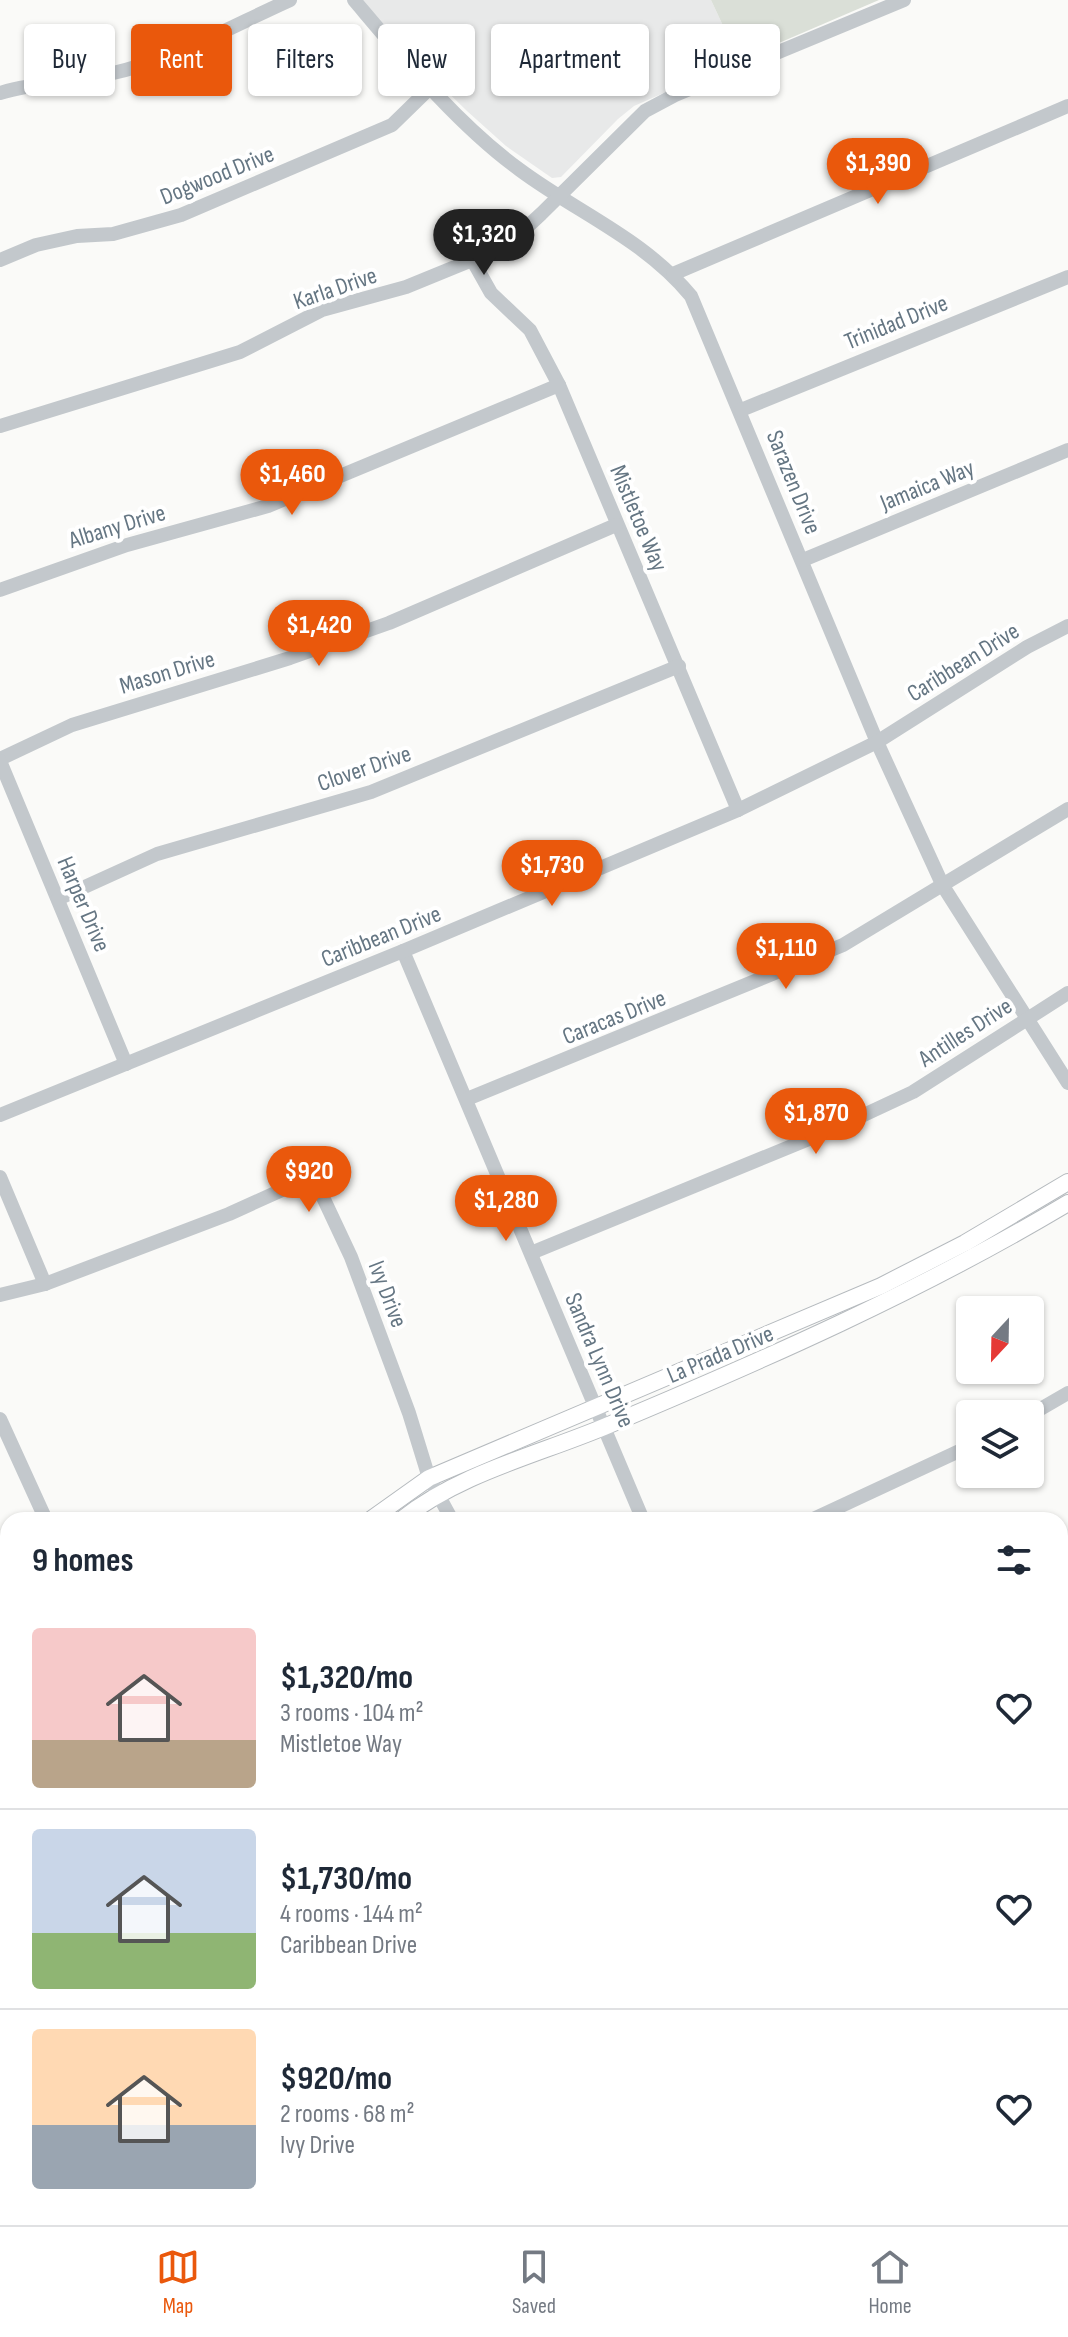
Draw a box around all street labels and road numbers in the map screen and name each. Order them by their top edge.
street label: Dogwood Drive [156,140,278,211]
street label: Karla Drive [290,261,381,316]
street label: Trinidad Drive [840,289,952,356]
street label: Sarazen Drive [760,426,827,538]
street label: Jamaica Way [875,453,978,518]
street label: Mistletoe Way [603,461,674,576]
street label: Albany Drive [64,498,169,555]
street label: Caribbean Drive [902,617,1025,708]
street label: Mason Drive [116,644,218,701]
street label: Clover Drive [313,739,415,798]
street label: Harper Drive [51,852,117,956]
street label: Caribbean Drive [317,899,445,974]
street label: Caracas Drive [558,984,670,1051]
street label: Antilles Drive [912,991,1018,1074]
street label: Ivy Drive [362,1257,413,1332]
street label: Sandra Lynn Drive [558,1289,641,1432]
street label: La Prada Drive [663,1319,778,1390]

